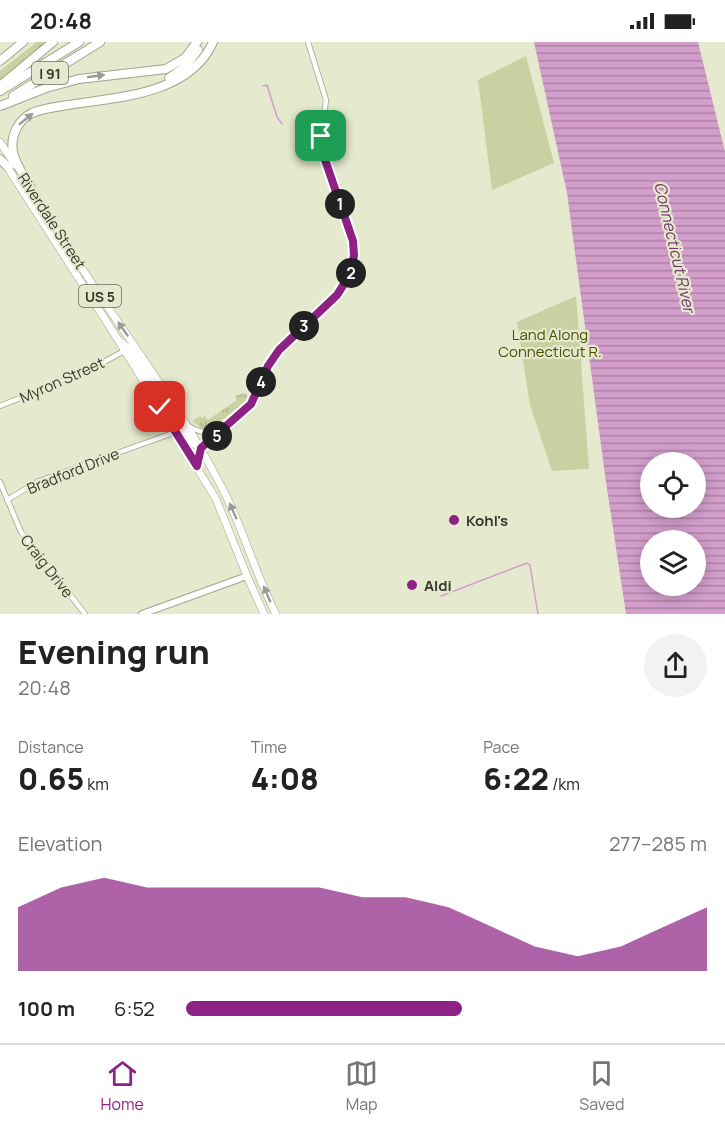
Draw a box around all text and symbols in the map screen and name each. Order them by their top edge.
text: 20:48 [30,6,92,36]
road number: I 91 [32,62,68,84]
one-way arrow [86,71,105,80]
pin [295,110,346,161]
one-way arrow [18,112,34,125]
icon: arrive [304,119,337,152]
street label: Riverdale Street [13,169,91,273]
water label: Connecticut River [649,180,701,316]
pin: 1 [325,189,355,219]
text: 1 [336,193,344,215]
pin: 2 [336,258,366,288]
text: 2 [346,262,356,284]
road number: US 5 [79,285,121,307]
pin: 3 [289,311,319,341]
text: 3 [299,315,309,337]
one-way arrow [118,321,129,337]
park label: Land Along Connecticut R. [498,324,602,362]
street label: Myron Street [16,352,108,408]
pin: 4 [246,367,276,397]
text: 4 [256,371,266,393]
pin [134,381,185,432]
icon: check [143,390,176,423]
pin: 5 [202,421,232,451]
text: 5 [212,425,222,447]
street label: Bradford Drive [24,443,122,499]
map controls [640,452,706,596]
button: locate [640,452,706,518]
one-way arrow [228,502,238,520]
place label: Kohl's [466,510,508,531]
marker: Kohl's [447,513,461,527]
street label: Craig Drive [16,530,78,602]
button: layers [640,530,706,596]
place label: Aldi [424,575,452,596]
marker: Aldi [405,578,419,592]
one-way arrow [262,585,271,603]
text: Evening run [18,629,210,674]
button: share [644,634,707,697]
text: 20:48 [18,674,71,701]
text: Distance [18,736,84,758]
text: Time [251,736,287,758]
text: Pace [483,736,519,758]
text: 0.65 [18,758,84,799]
text: 4:08 [251,758,319,799]
text: 6:22 [483,758,549,799]
text: km [84,773,109,795]
text: /km [549,773,580,795]
text: Elevation [18,830,102,857]
text: 277–285 m [609,830,707,857]
text: 100 m [18,995,75,1022]
text: 6:52 [114,995,155,1022]
tab: Home [101,1057,144,1115]
tab: Map [345,1057,378,1115]
tab: Saved [579,1057,624,1115]

